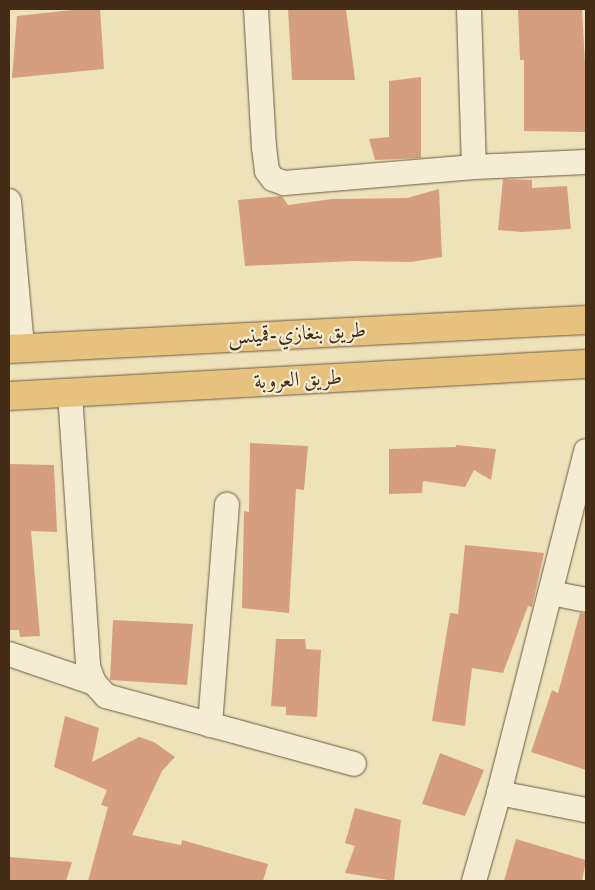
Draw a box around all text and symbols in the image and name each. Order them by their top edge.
street label: طريق بنغازي-قمينس [227,318,367,350]
street label: طريق العروبة [253,365,343,395]

